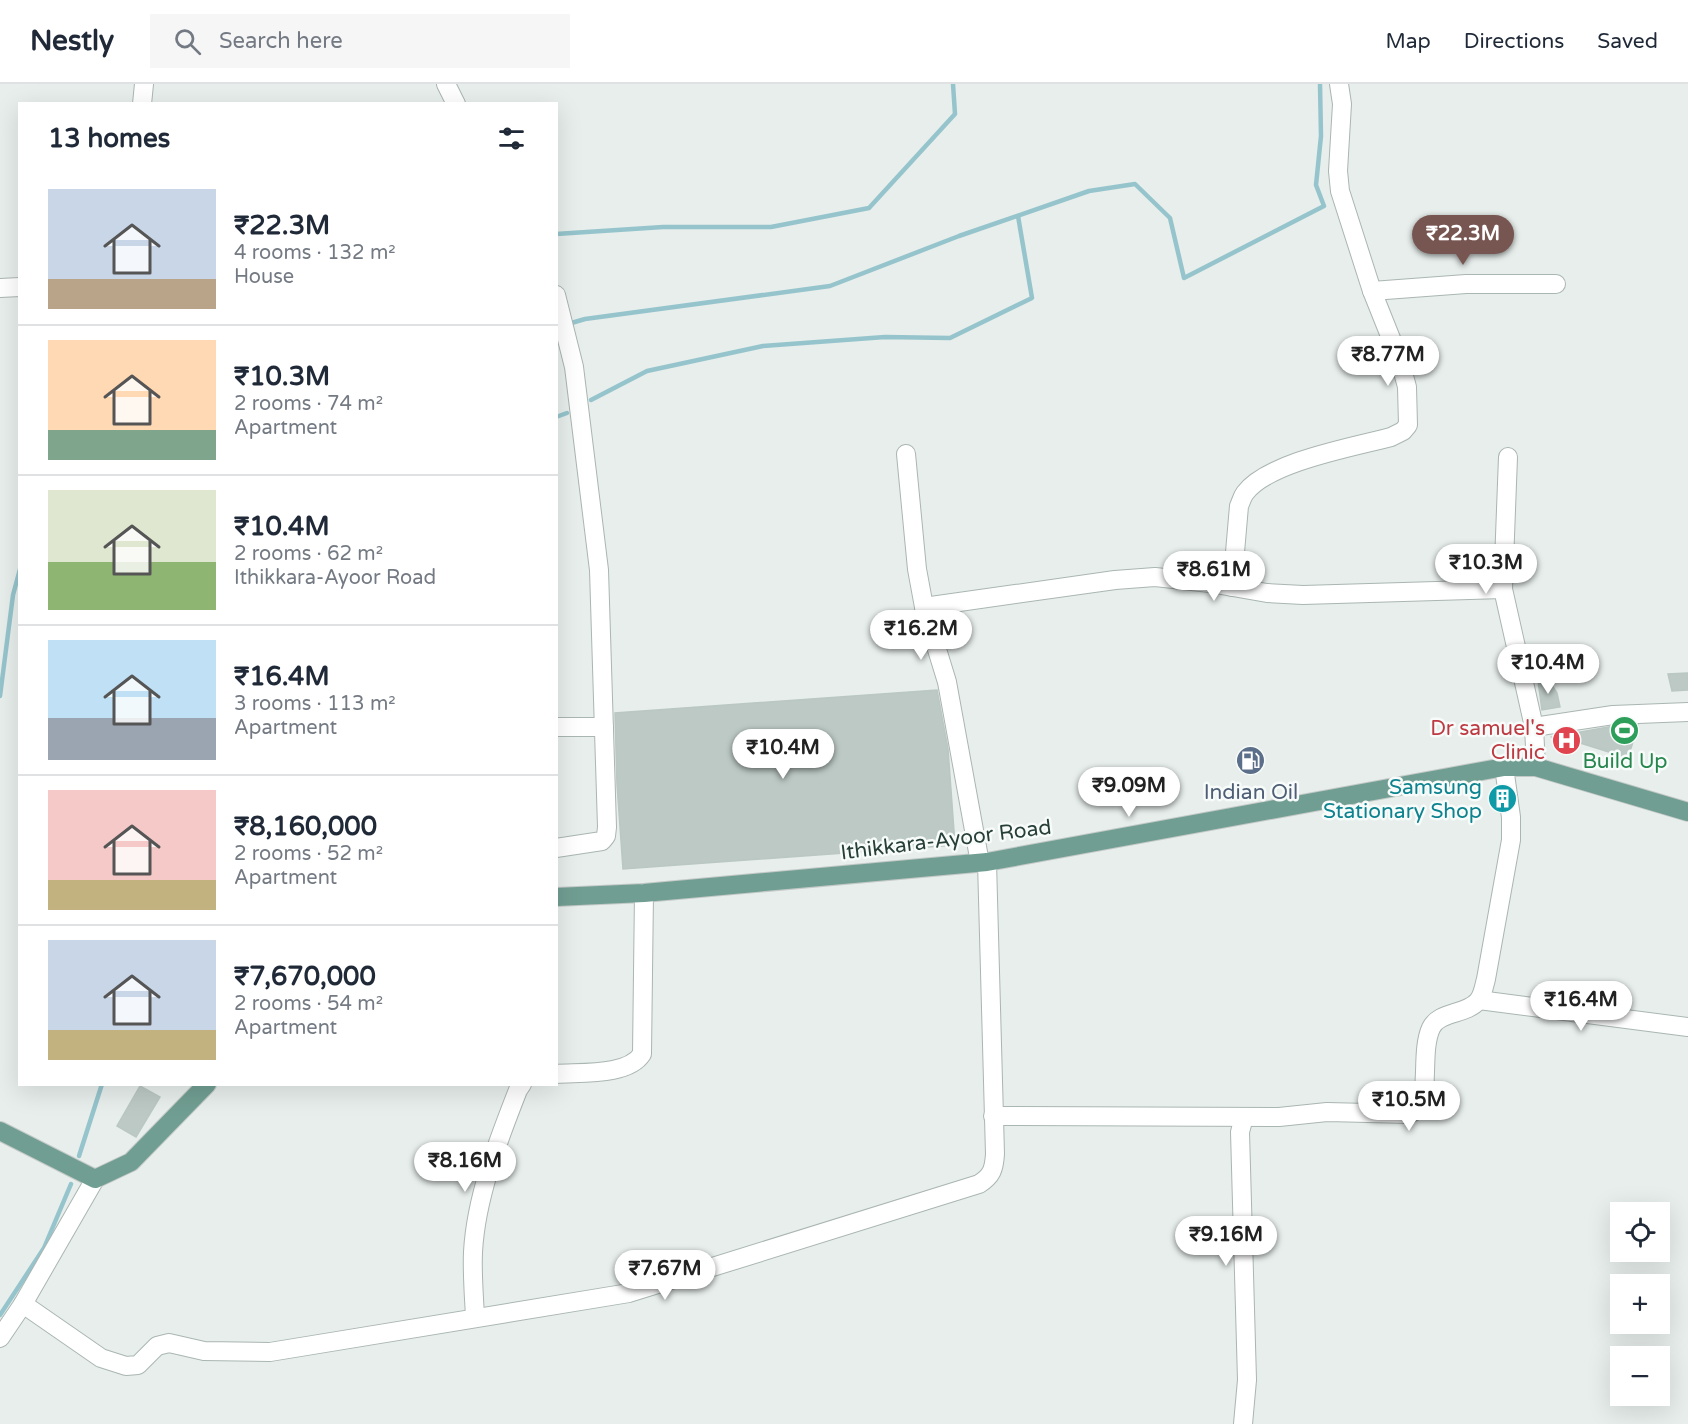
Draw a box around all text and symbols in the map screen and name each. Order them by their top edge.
search box [150,14,570,68]
text: Nestly [30,24,114,58]
icon: search [171,25,204,58]
text: Search here [219,28,343,54]
text: Map [1385,29,1431,54]
text: Directions [1464,29,1564,54]
text: Saved [1597,29,1658,54]
icon: filters [495,122,528,155]
text: 13 homes [48,123,170,154]
text: ₹22.3M [234,210,330,241]
icon: home [96,213,168,285]
pin: ₹22.3M [1414,215,1512,266]
text: ₹22.3M [1426,222,1500,246]
text: 4 rooms · 132 m² [234,241,396,265]
text: House [234,265,294,289]
pin: ₹8.77M [1339,336,1437,387]
text: ₹8.77M [1351,343,1425,367]
text: ₹10.3M [234,361,330,392]
icon: home [96,364,168,436]
text: 2 rooms · 74 m² [234,392,383,416]
text: Apartment [234,416,337,440]
text: ₹10.4M [234,511,330,542]
icon: home [96,514,168,586]
text: 2 rooms · 62 m² [234,542,383,566]
pin: ₹10.3M [1437,544,1535,595]
pin: ₹8.61M [1165,551,1263,602]
text: ₹10.3M [1449,551,1523,575]
text: ₹8.61M [1177,558,1251,582]
text: Ithikkara-Ayoor Road [234,566,436,590]
pin: ₹16.2M [872,610,970,661]
text: ₹16.2M [884,617,958,641]
pin: ₹10.4M [1499,644,1597,695]
text: ₹10.4M [1511,651,1585,675]
text: ₹16.4M [234,661,330,692]
icon: home [96,664,168,736]
text: 3 rooms · 113 m² [234,692,396,716]
sports icon: Build Up [1609,714,1641,746]
text: Apartment [234,716,337,740]
place label: Dr samuel's Clinic [1430,716,1545,765]
hospital icon: Dr samuel's Clinic [1550,724,1582,756]
pin: ₹10.4M [734,729,832,780]
text: ₹10.4M [746,736,820,760]
fuel station icon: Indian Oil [1235,745,1267,777]
place label: Build Up [1582,749,1668,774]
pin: ₹9.09M [1080,767,1178,818]
text: ₹9.09M [1092,774,1166,798]
place label: Samsung Stationary Shop [1323,775,1482,824]
place label: Indian Oil [1204,780,1298,805]
building icon: Samsung Stationary Shop [1487,783,1519,815]
text: ₹8,160,000 [234,811,377,842]
icon: home [96,814,168,886]
street label: Ithikkara-Ayoor Road [839,815,1053,865]
text: 2 rooms · 52 m² [234,842,383,866]
text: Apartment [234,866,337,890]
text: ₹7,670,000 [234,961,376,992]
icon: home [96,964,168,1036]
pin: ₹16.4M [1532,981,1630,1032]
text: ₹16.4M [1544,988,1618,1012]
text: 2 rooms · 54 m² [234,992,383,1016]
text: Apartment [234,1016,337,1040]
pin: ₹10.5M [1360,1081,1458,1132]
text: ₹10.5M [1372,1088,1446,1112]
pin: ₹8.16M [416,1142,514,1193]
text: ₹8.16M [428,1149,502,1173]
map controls [1610,1202,1670,1406]
button: locate [1610,1202,1670,1262]
pin: ₹9.16M [1177,1216,1275,1267]
text: ₹9.16M [1189,1223,1263,1247]
pin: ₹7.67M [616,1250,714,1301]
text: ₹7.67M [629,1257,701,1281]
button: + [1610,1274,1670,1334]
button: − [1610,1346,1670,1406]

